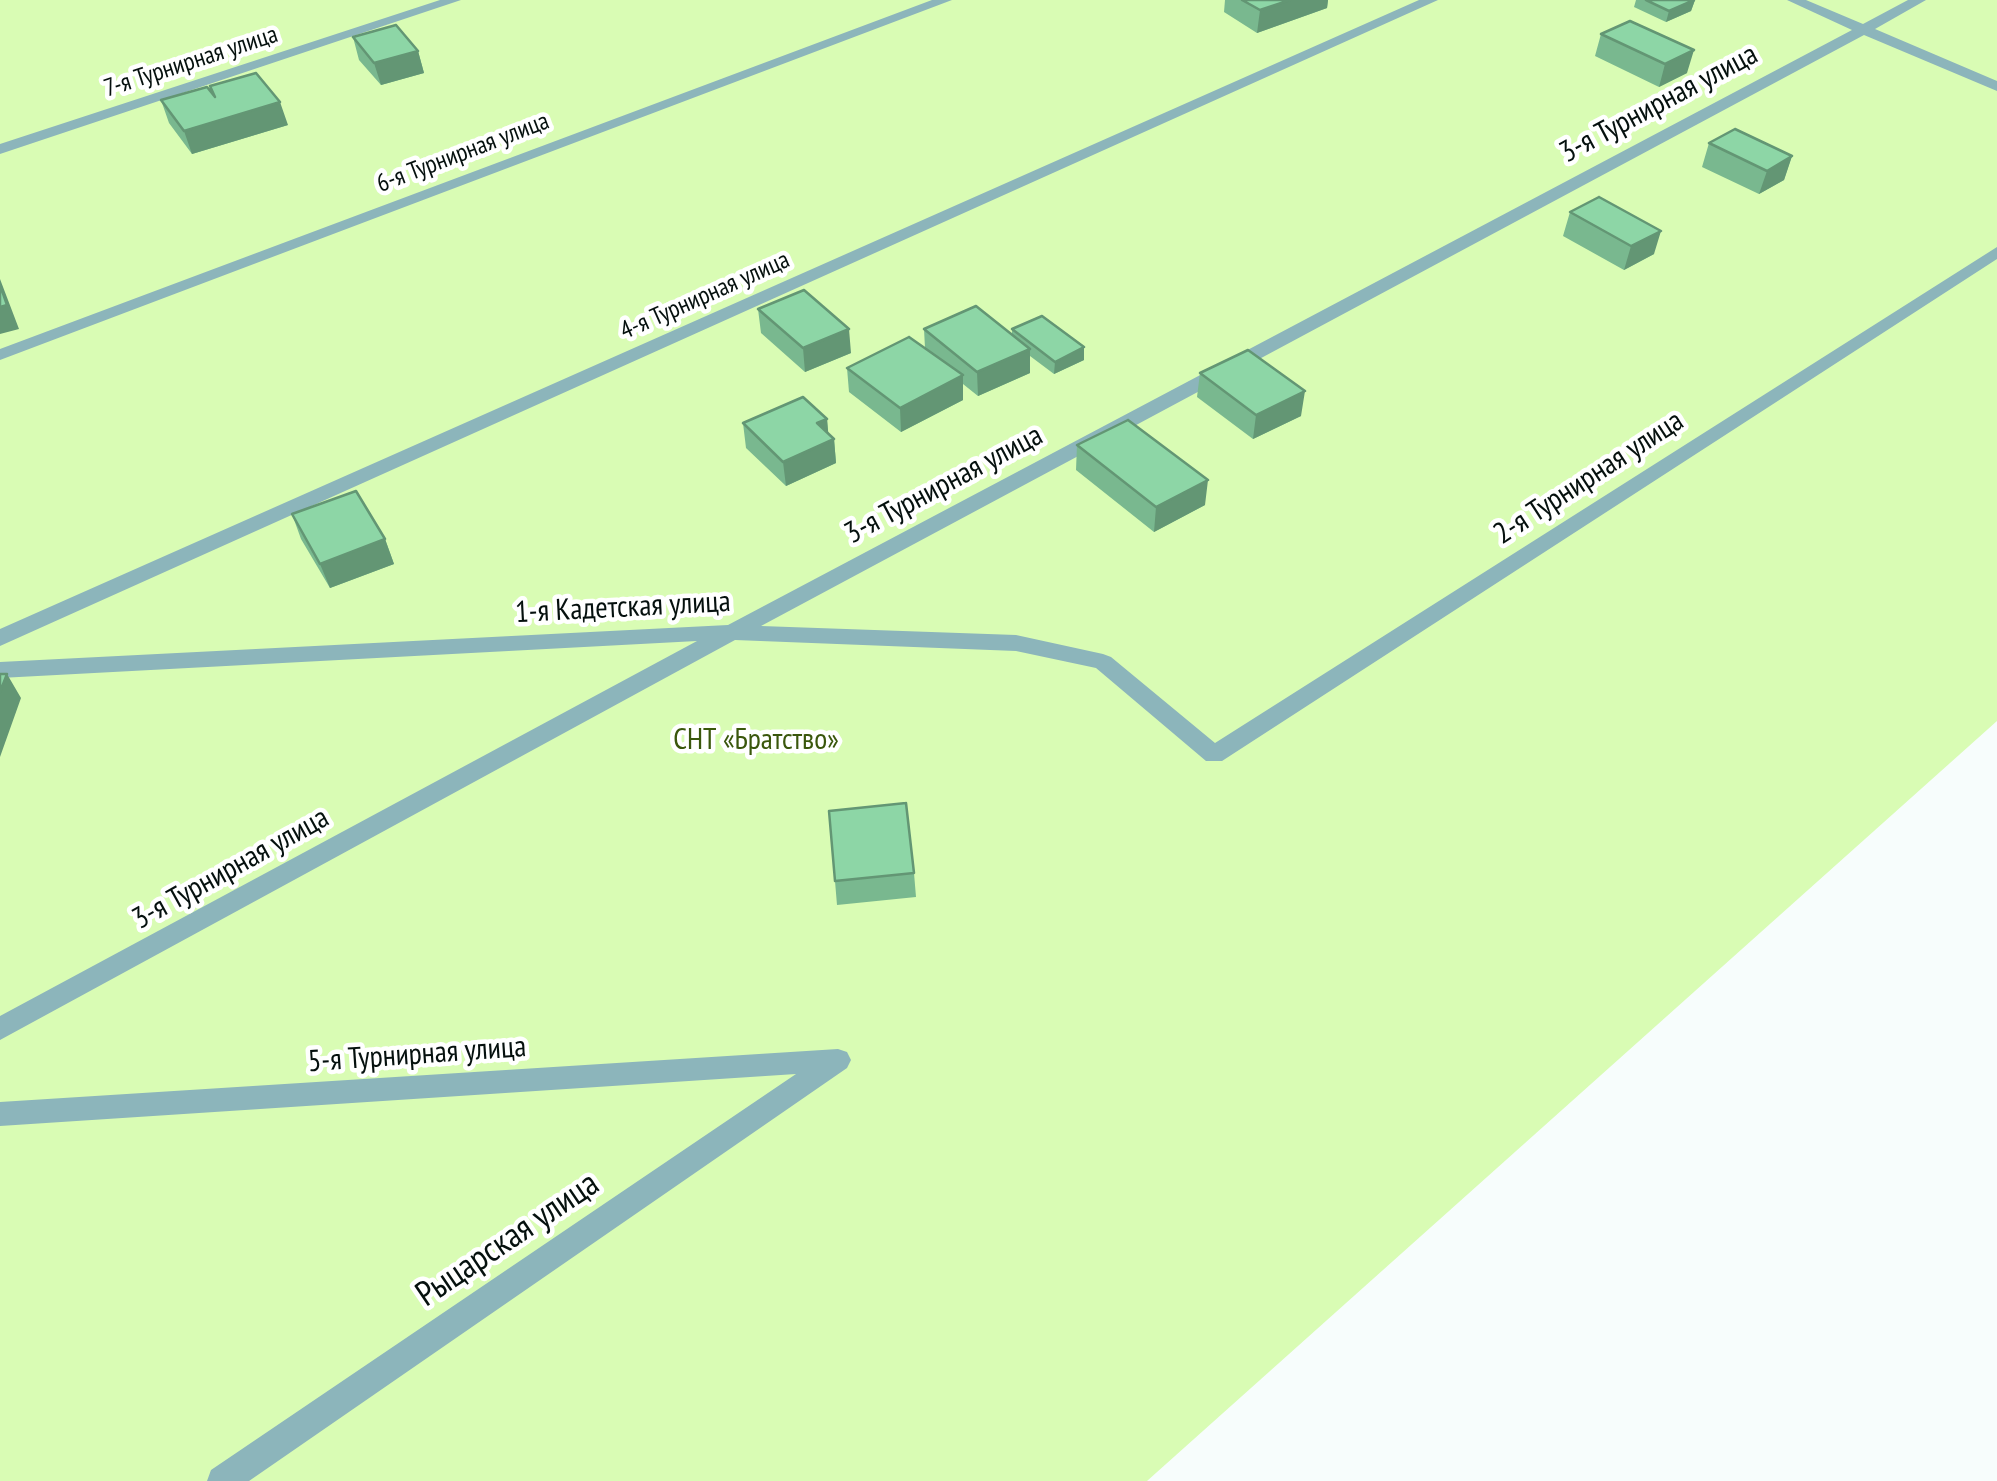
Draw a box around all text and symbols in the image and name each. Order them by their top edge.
street label: 7-я Турнирная улица [100,20,282,104]
street label: 3-я Турнирная улица [1554,37,1764,171]
street label: 6-я Турнирная улица [373,106,553,200]
street label: 4-я Турнирная улица [616,245,794,347]
street label: 2-я Турнирная улица [1488,403,1690,553]
street label: 3-я Турнирная улица [839,418,1049,552]
street label: 1-я Кадетская улица [514,584,732,632]
park label: СНТ «Братство» [673,722,839,758]
street label: 3-я Турнирная улица [127,800,335,938]
street label: 5-я Турнирная улица [307,1029,527,1081]
street label: Рыцарская улица [409,1164,607,1316]

